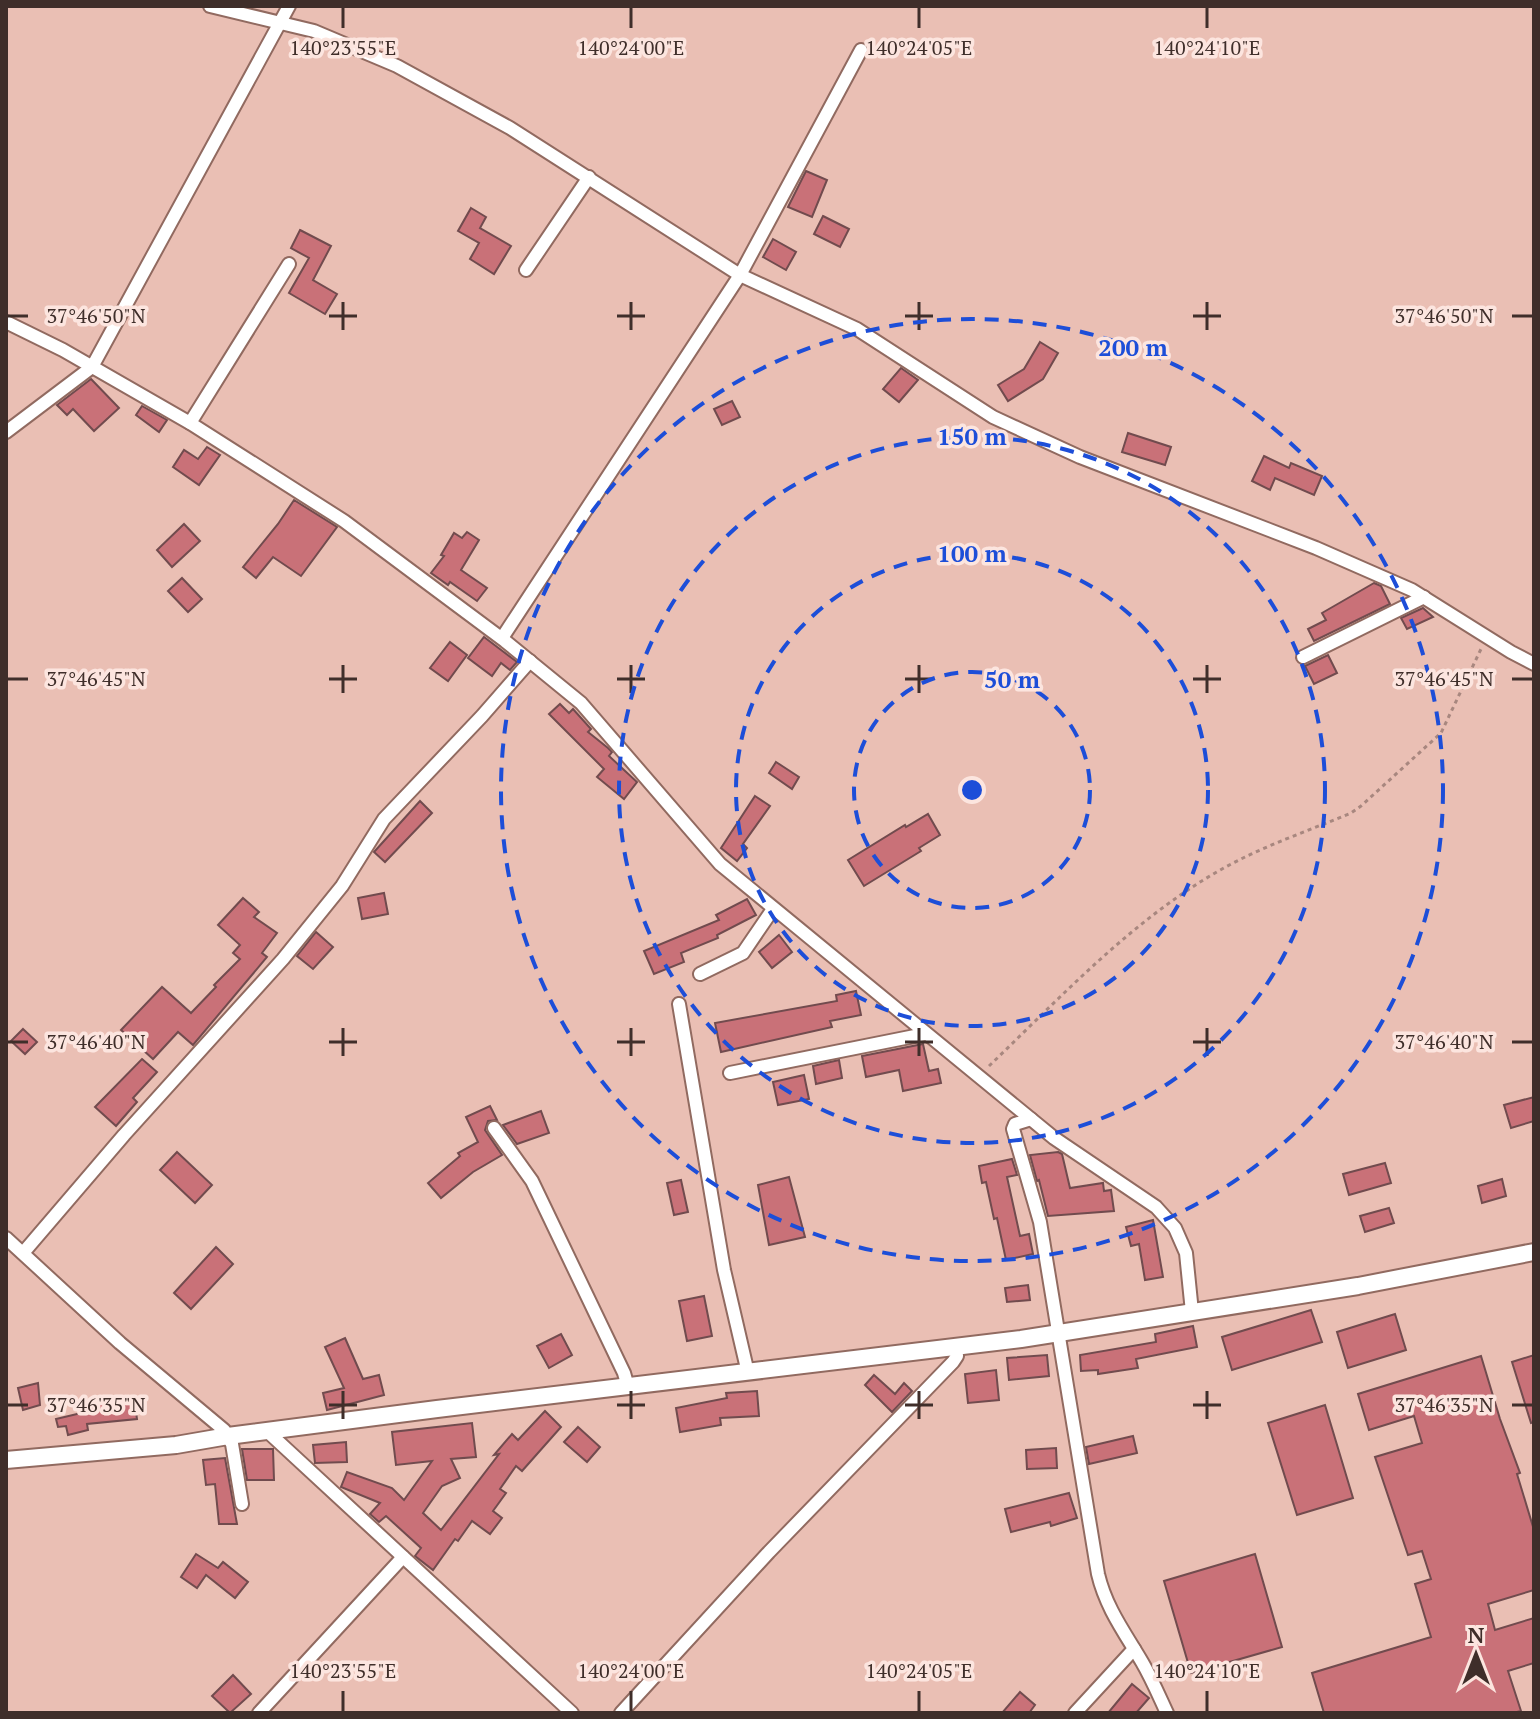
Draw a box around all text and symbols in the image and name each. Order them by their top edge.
text: 140°23'55"E [290,34,396,61]
text: 140°24'00"E [578,34,684,61]
text: 140°24'05"E [866,34,972,61]
text: 140°24'10"E [1154,34,1260,61]
text: 37°46'50"N [46,302,146,329]
text: 37°46'50"N [1394,302,1494,329]
text: 200 m [1098,331,1168,363]
text: 150 m [937,420,1007,452]
text: 100 m [937,537,1007,569]
text: 50 m [984,663,1040,695]
text: 37°46'45"N [46,665,146,692]
text: 37°46'45"N [1394,665,1494,692]
centre of rings [958,776,986,804]
text: 37°46'40"N [46,1028,146,1055]
text: 37°46'40"N [1394,1028,1494,1055]
text: 37°46'35"N [46,1391,146,1418]
text: 37°46'35"N [1394,1391,1494,1418]
north arrow [1436,1615,1516,1695]
text: N [1468,1620,1485,1649]
text: 140°23'55"E [290,1657,396,1684]
text: 140°24'00"E [578,1657,684,1684]
text: 140°24'05"E [866,1657,972,1684]
text: 140°24'10"E [1154,1657,1260,1684]

